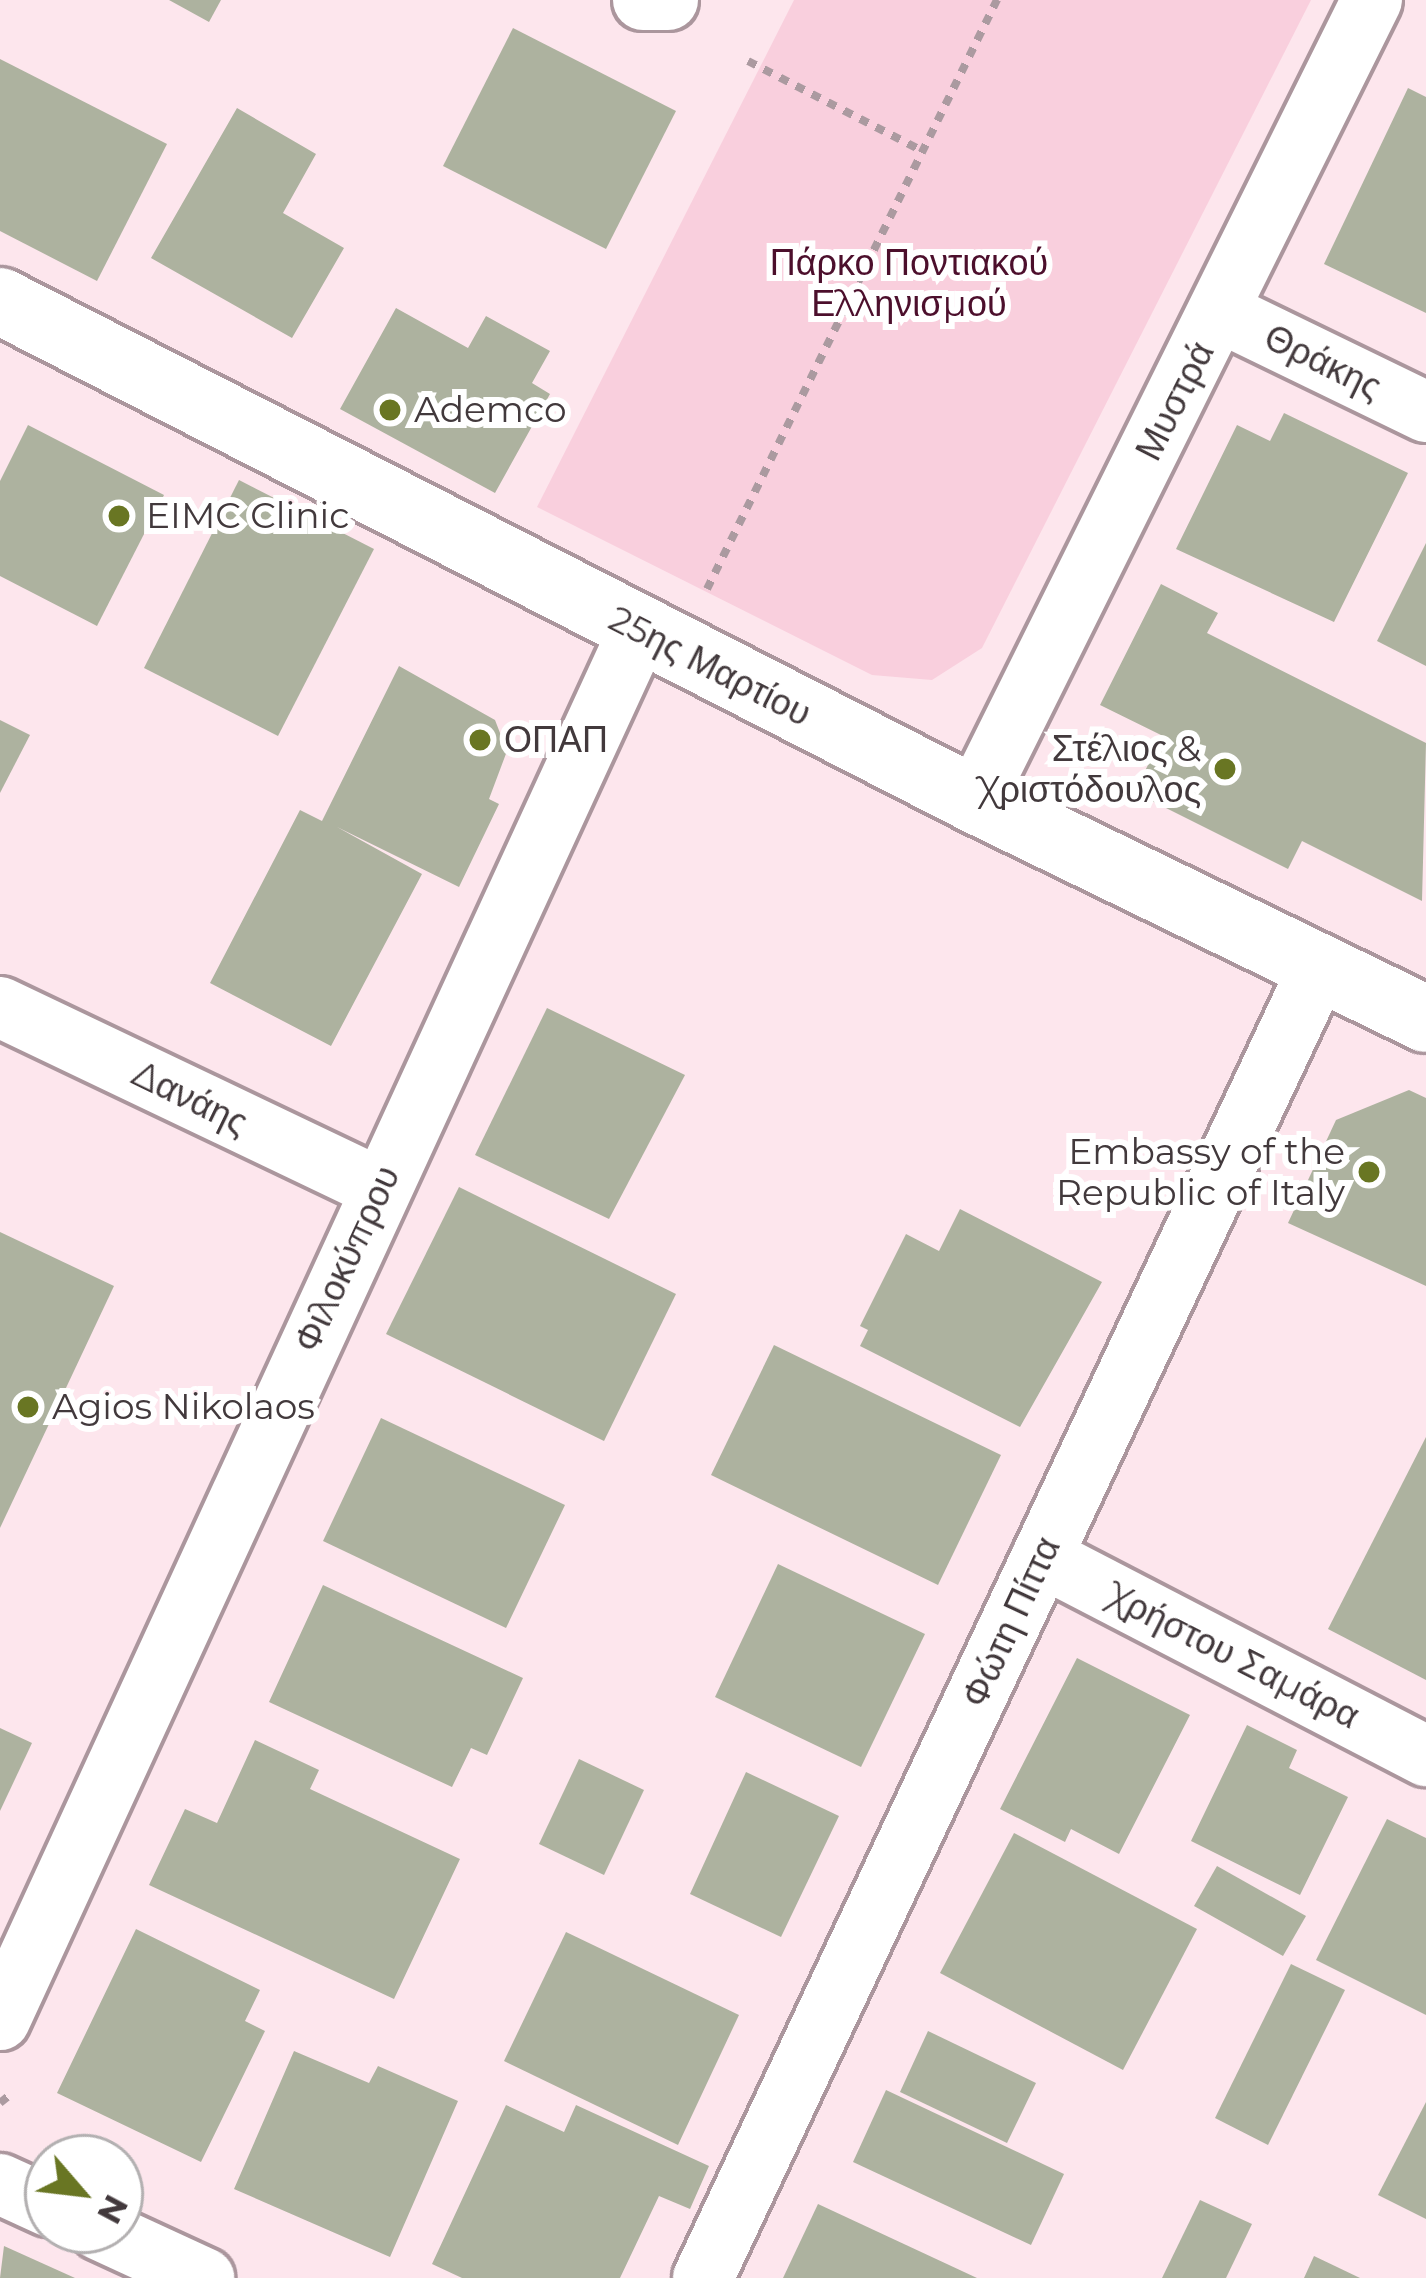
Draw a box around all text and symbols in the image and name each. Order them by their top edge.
park label: Πάρκο Ποντιακού Ελληνισμού [770,240,1048,325]
street label: Θράκης [1258,315,1388,409]
street label: Μυστρά [1127,334,1223,468]
place label: Ademco [414,388,567,432]
marker: Ademco [377,397,403,423]
place label: EIMC Clinic [146,494,349,538]
marker: EIMC Clinic [103,500,135,532]
street label: 25ης Μαρτίου [602,597,818,735]
place label: ΟΠΑΠ [504,718,608,762]
place label: Στέλιος & Χριστόδουλος [979,726,1201,811]
marker: ΟΠΑΠ [467,727,493,753]
marker: Στέλιος & Χριστόδουλος [1212,756,1238,782]
street label: Δανάης [125,1052,255,1144]
place label: Embassy of the Republic of Italy [1056,1129,1345,1214]
street label: Φιλοκύπρου [285,1159,409,1359]
marker: Embassy of the Republic of Italy [1356,1159,1382,1185]
place label: Agios Nikolaos [52,1385,315,1429]
marker: Agios Nikolaos [15,1394,41,1420]
street label: Φώτη Πίττα [953,1530,1069,1714]
street label: Χρήστου Σαμάρα [1102,1574,1366,1738]
north arrow [24,2134,144,2254]
text: N [89,2188,137,2231]

